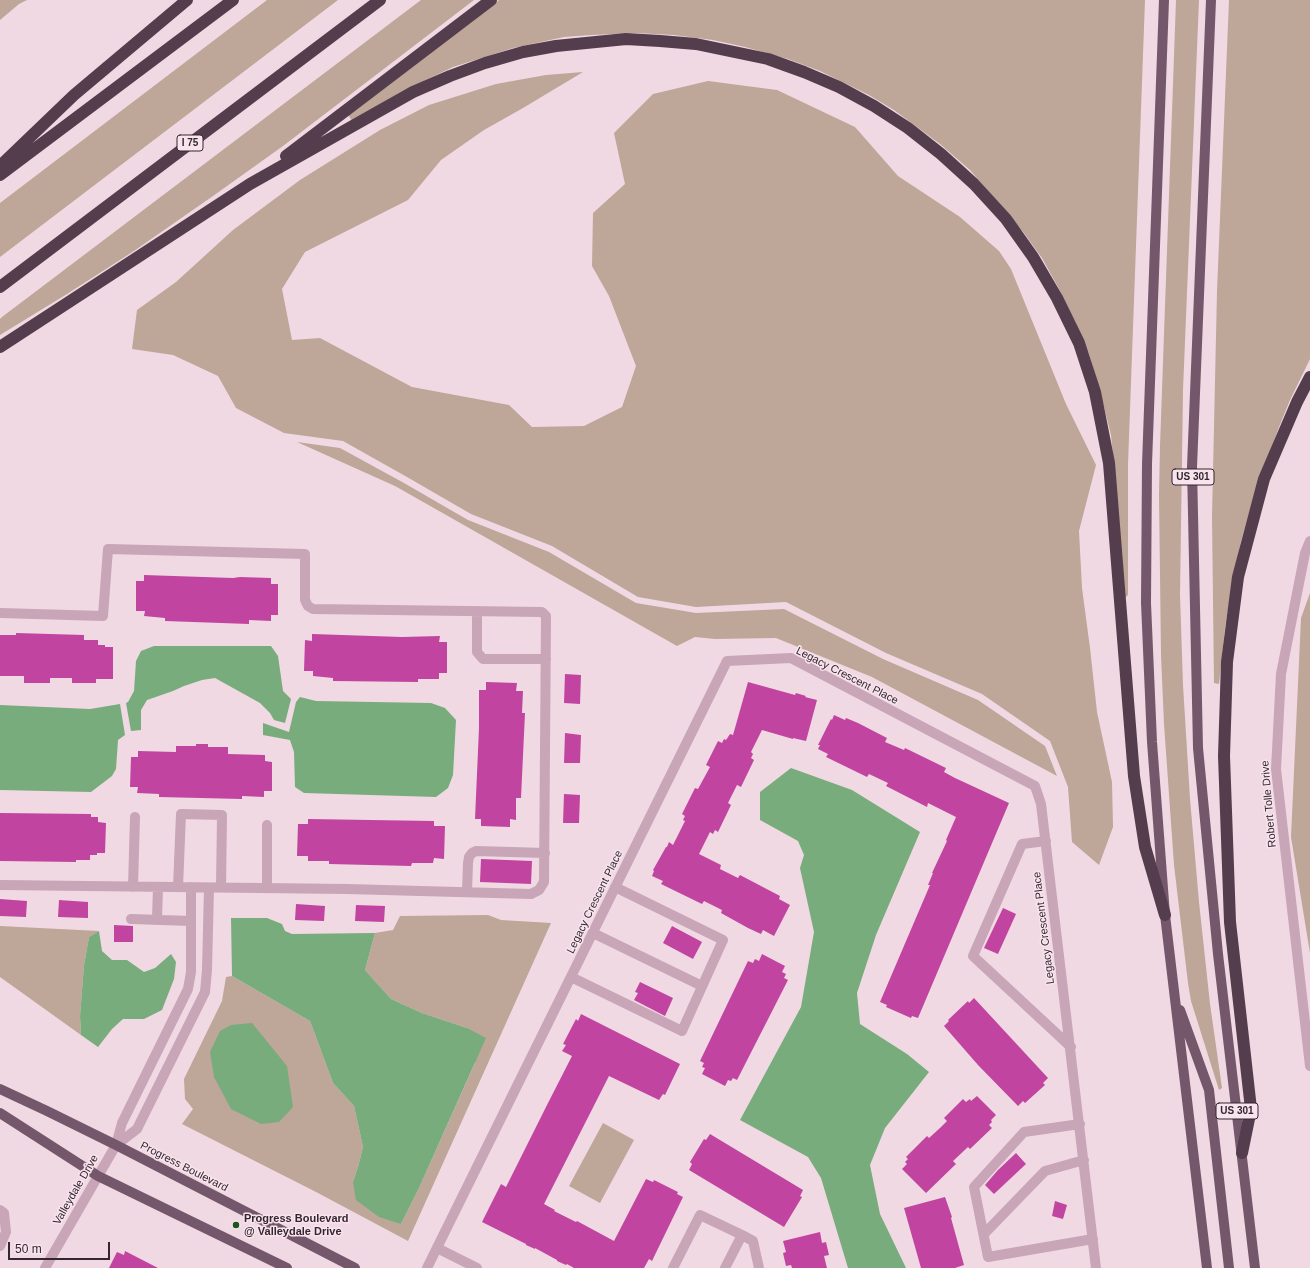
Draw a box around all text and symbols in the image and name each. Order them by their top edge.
road number: I 75 [177,135,203,151]
road number: US 301 [1172,469,1214,485]
street label: Legacy Crescent Place [794,644,900,708]
street label: Robert Tolle Drive [1259,760,1279,848]
street label: Legacy Crescent Place [564,848,626,956]
street label: Legacy Crescent Place [1031,871,1057,985]
road number: US 301 [1216,1103,1258,1119]
street label: Progress Boulevard [138,1139,230,1195]
street label: Valleydale Drive [51,1153,101,1227]
place label: Progress Boulevard @ Valleydale Drive [244,1212,349,1238]
marker: Progress Boulevard @ Valleydale Drive [231,1220,241,1230]
scale bar [10,1234,112,1260]
text: 50 m [15,1242,42,1256]

